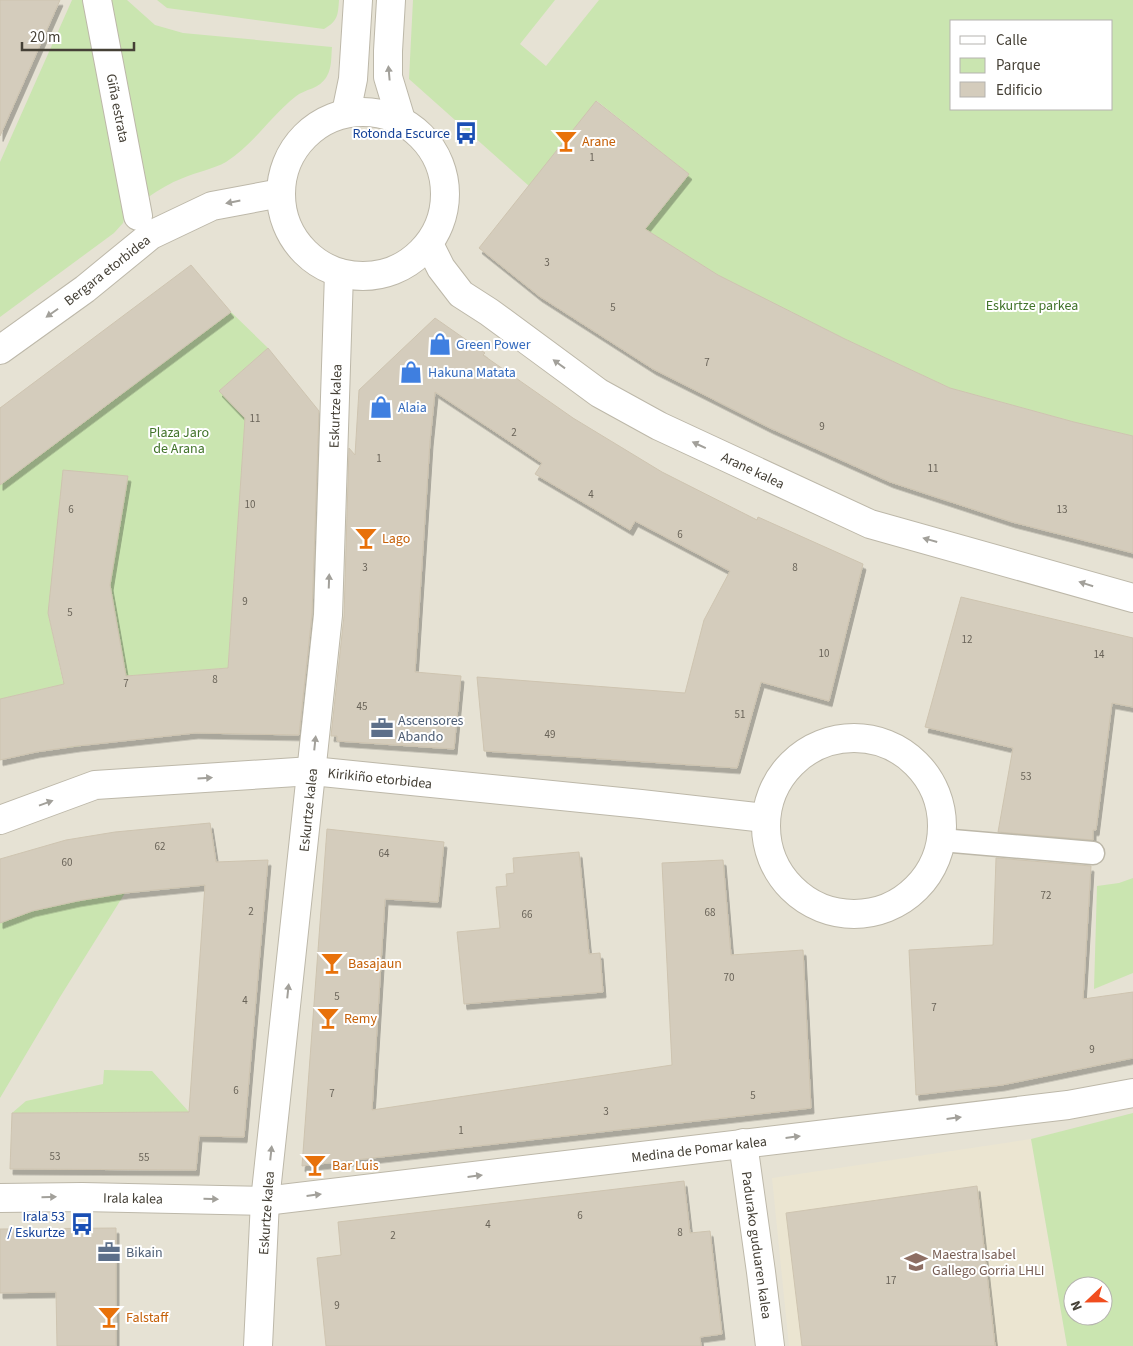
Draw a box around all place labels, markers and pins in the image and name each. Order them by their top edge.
bus stop icon: Rotonda Escurce [453,120,479,146]
place label: Rotonda Escurce [352,124,450,144]
bar icon: Arane [553,128,579,154]
place label: Arane [582,132,616,152]
shop icon: Green Power [427,331,453,357]
place label: Green Power [456,335,531,355]
shop icon: Hakuna Matata [398,359,424,385]
place label: Hakuna Matata [428,363,516,383]
shop icon: Alaia [368,394,394,420]
place label: Alaia [398,398,427,418]
bar icon: Lago [353,525,379,551]
place label: Lago [382,529,410,549]
place label: Ascensores Abando [398,711,464,747]
office icon: Ascensores Abando [369,715,395,741]
bar icon: Basajaun [319,950,345,976]
place label: Basajaun [348,954,402,974]
bar icon: Remy [315,1005,341,1031]
place label: Remy [344,1009,377,1029]
bar icon: Bar Luis [302,1152,328,1178]
place label: Bar Luis [332,1156,379,1176]
place label: Irala 53 / Eskurtze [7,1207,65,1243]
bus stop icon: Irala 53 / Eskurtze [69,1211,95,1237]
office icon: Bikain [96,1239,122,1265]
place label: Bikain [126,1243,163,1263]
place label: Maestra Isabel Gallego Gorria LHLI [932,1245,1045,1281]
school or university icon: Maestra Isabel Gallego Gorria LHLI [903,1249,929,1275]
bar icon: Falstaff [96,1304,122,1330]
place label: Falstaff [126,1308,169,1328]

